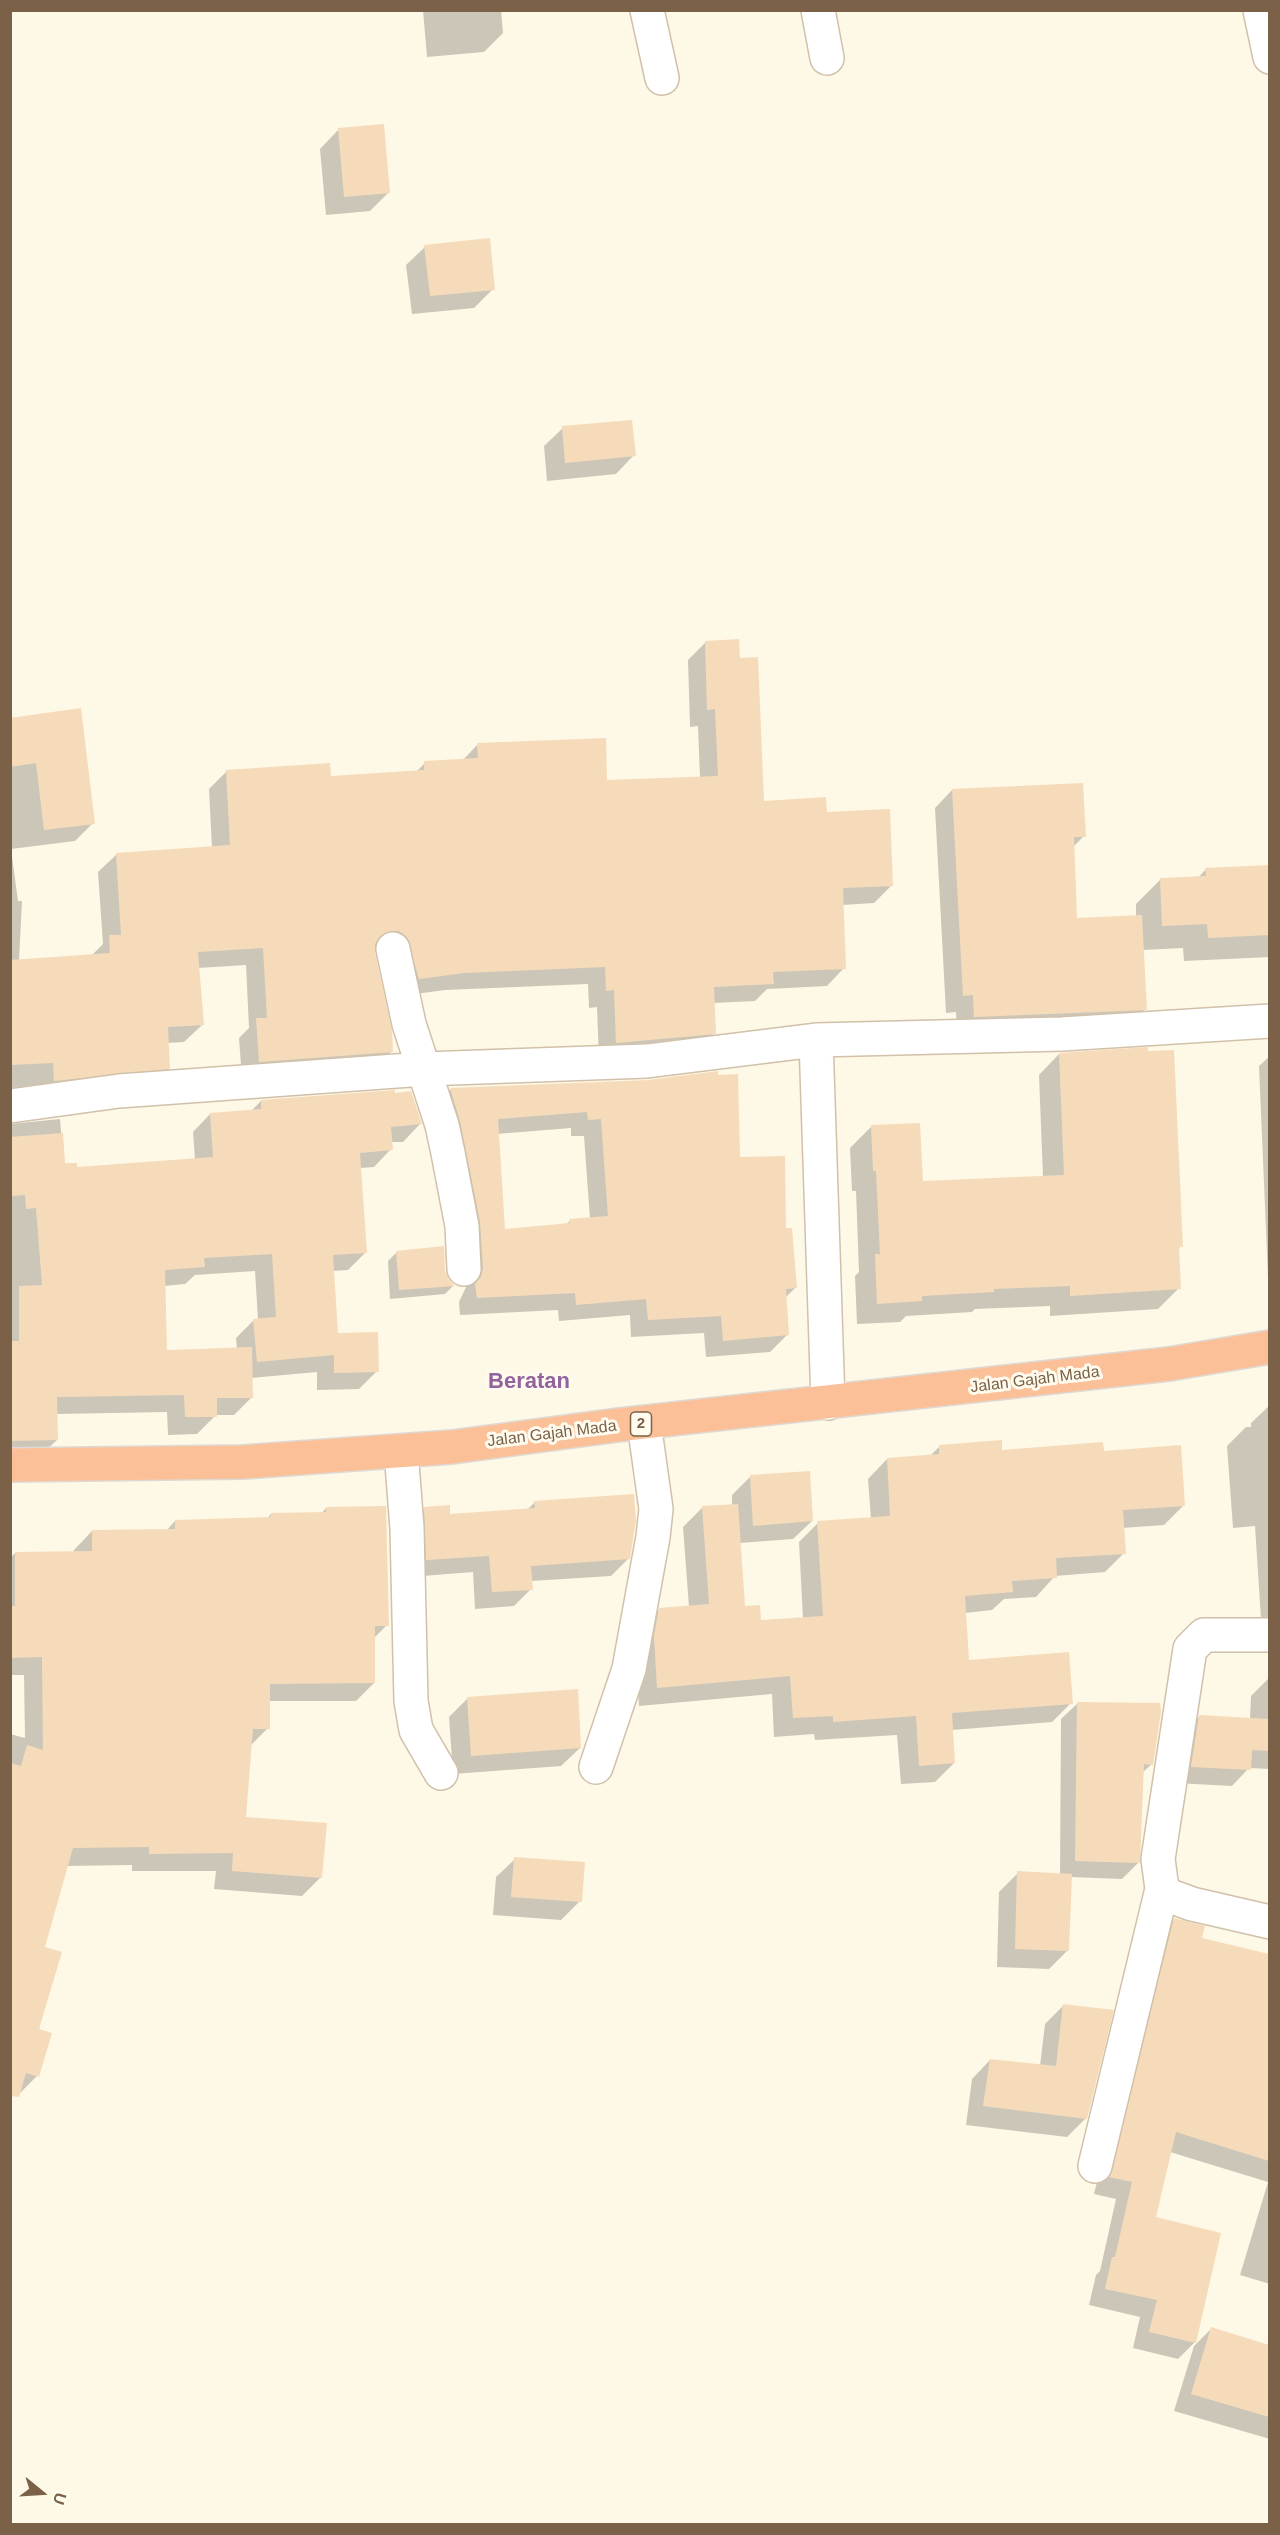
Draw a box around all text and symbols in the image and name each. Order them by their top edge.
street label: Jalan Gajah Mada [969,1363,1101,1397]
district label: Beratan [488,1369,570,1395]
road number: 2 [630,1412,652,1436]
street label: Jalan Gajah Mada [486,1417,618,1451]
north arrow [12,2463,72,2523]
text: U [50,2491,69,2507]

